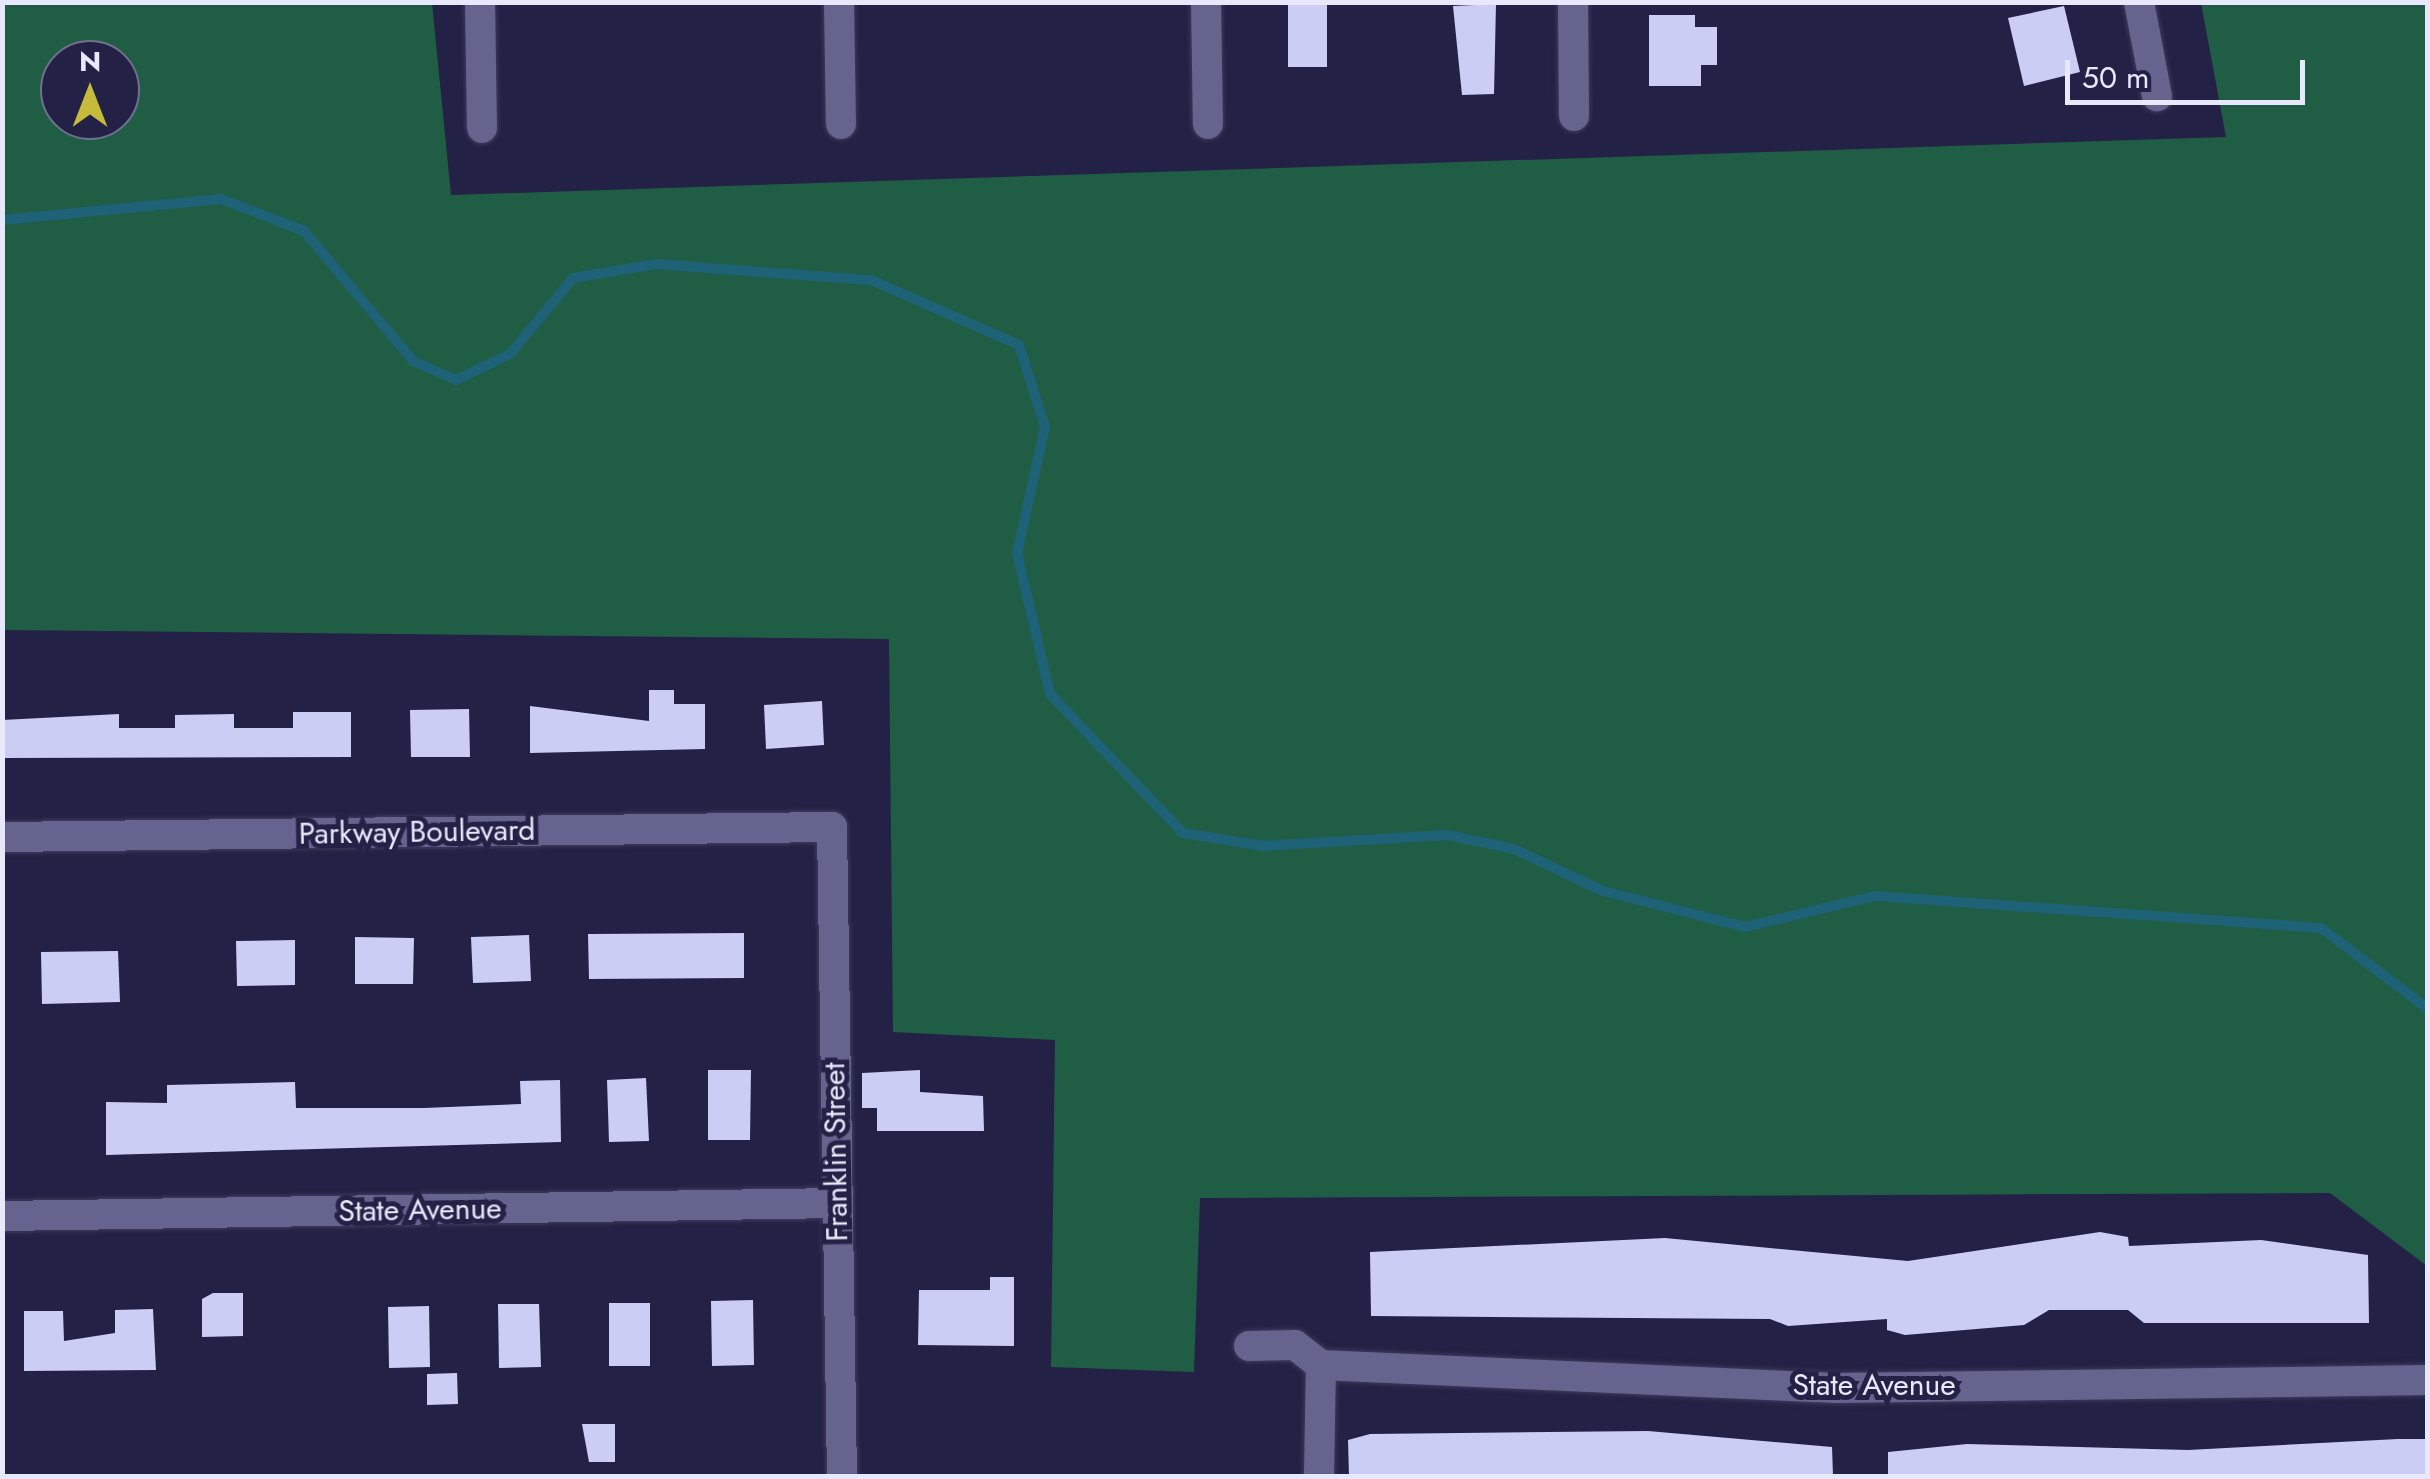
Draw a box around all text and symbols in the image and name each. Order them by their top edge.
north arrow [40,40,140,140]
scale bar [2070,40,2310,102]
text: N [79,41,101,82]
text: 50 m [2082,56,2149,99]
street label: Parkway Boulevard [298,812,536,852]
street label: Franklin Street [816,1062,856,1242]
street label: State Avenue [338,1191,502,1229]
street label: State Avenue [1792,1367,1956,1403]

